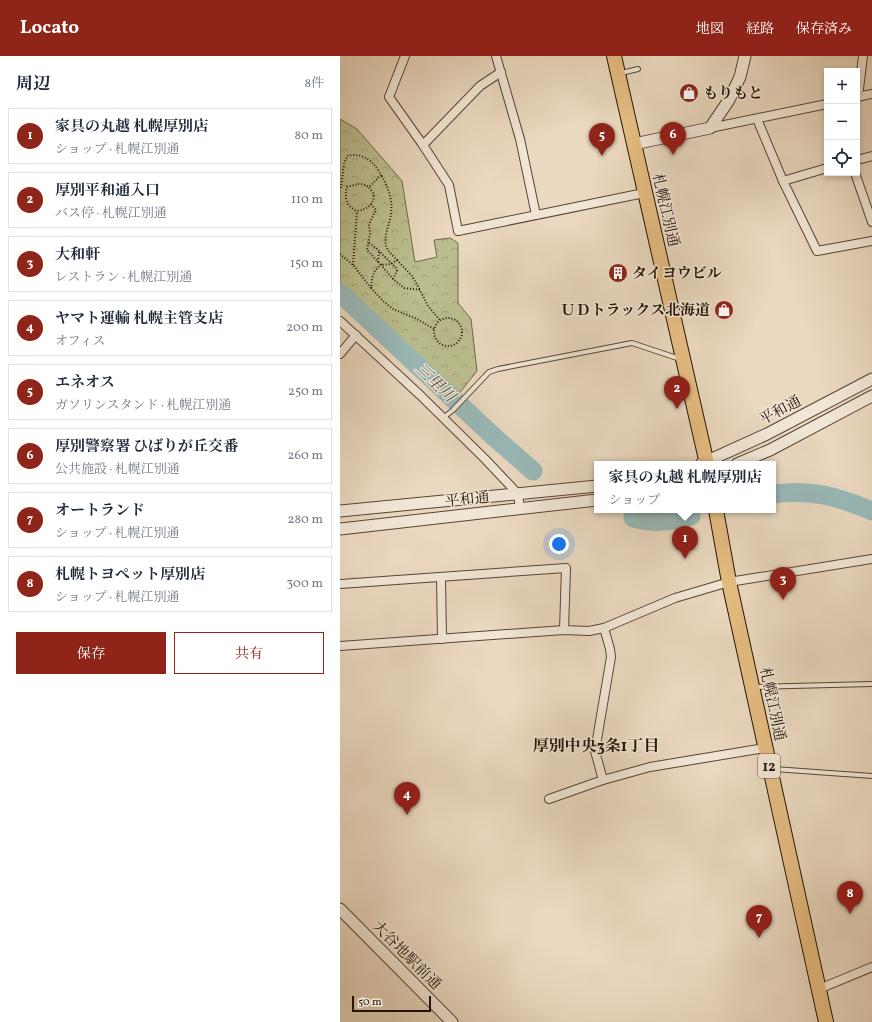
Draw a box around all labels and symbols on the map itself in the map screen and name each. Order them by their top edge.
shop icon: もりもと [678,82,700,104]
place label: もりもと [703,84,763,105]
pin: 6 [660,122,686,155]
pin: 5 [589,123,615,156]
street label: 札幌江別通 [646,171,683,249]
building icon: タイヨウビル [607,262,629,284]
place label: タイヨウビル [632,264,722,285]
shop icon: ＵＤトラックス北海道 [713,299,735,321]
place label: ＵＤトラックス北海道 [560,301,710,322]
water label: 三里川 [410,359,461,409]
pin: 2 [664,376,690,409]
street label: 平和通 [756,391,806,431]
street label: 平和通 [444,488,491,513]
pin: 1 [672,526,698,559]
your location [549,534,569,554]
pin: 3 [770,567,796,600]
street label: 札幌江別通 [753,665,790,743]
district label: 厚別中央3条1丁目 [533,736,659,758]
road number: 12 [758,754,780,778]
pin: 4 [394,782,420,815]
pin: 8 [837,881,863,914]
pin: 7 [746,905,772,938]
street label: 大谷地駅前通 [367,917,445,995]
scale bar [352,994,431,1013]

